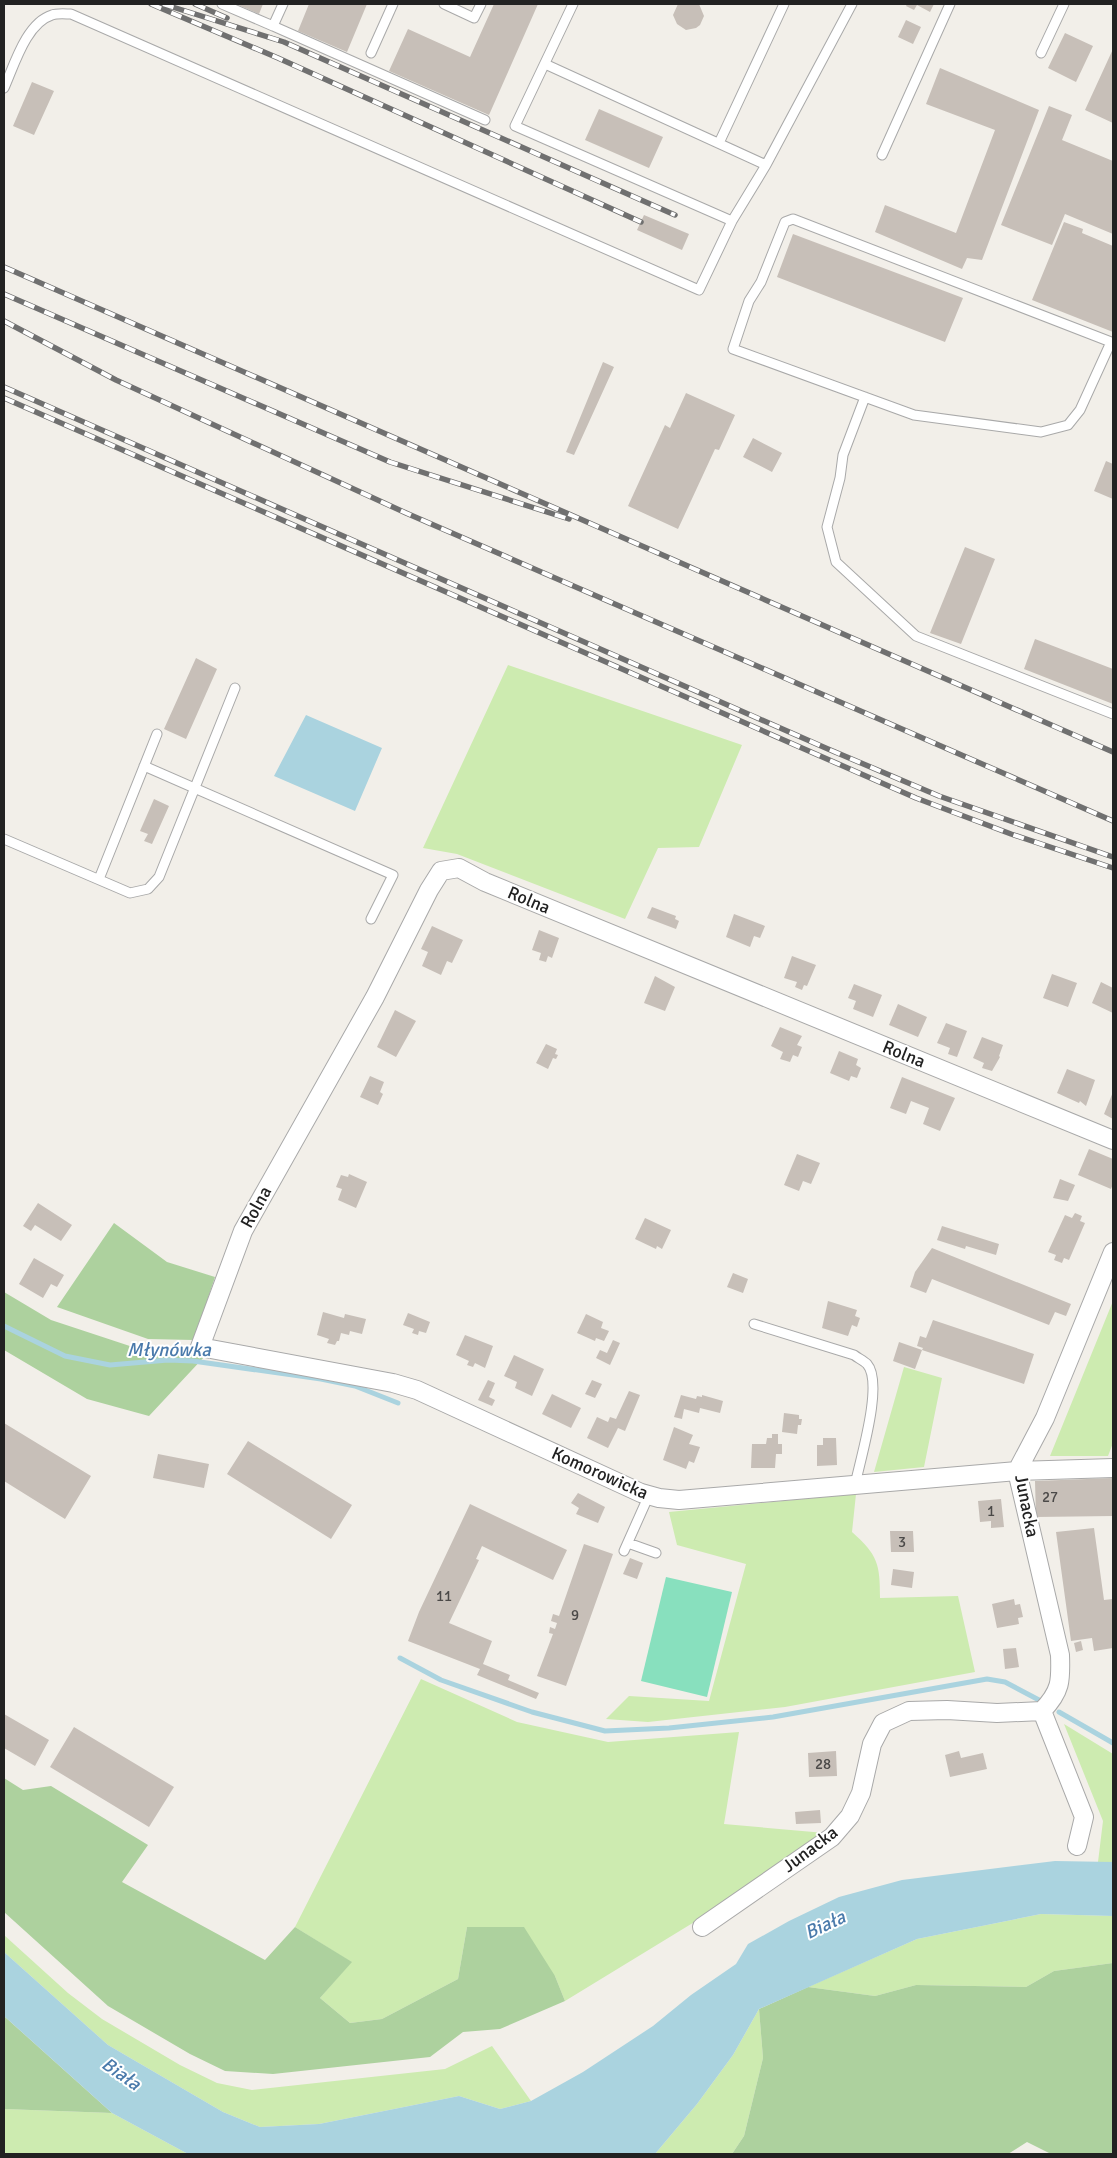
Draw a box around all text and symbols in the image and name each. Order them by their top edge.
street label: Rolna [504,881,554,919]
street label: Rolna [879,1036,929,1072]
street label: Rolna [236,1182,276,1232]
water label: Młynówka [127,1338,212,1362]
street label: Komorowicka [548,1442,652,1504]
street label: Junacka [1010,1473,1044,1539]
house number: 27 [1042,1488,1058,1506]
house number: 1 [987,1502,995,1520]
house number: 3 [898,1533,906,1551]
house number: 11 [436,1587,452,1605]
house number: 9 [571,1606,579,1624]
house number: 28 [815,1755,831,1773]
street label: Junacka [778,1821,842,1877]
water label: Biała [801,1905,850,1945]
water label: Biała [97,2052,146,2097]

